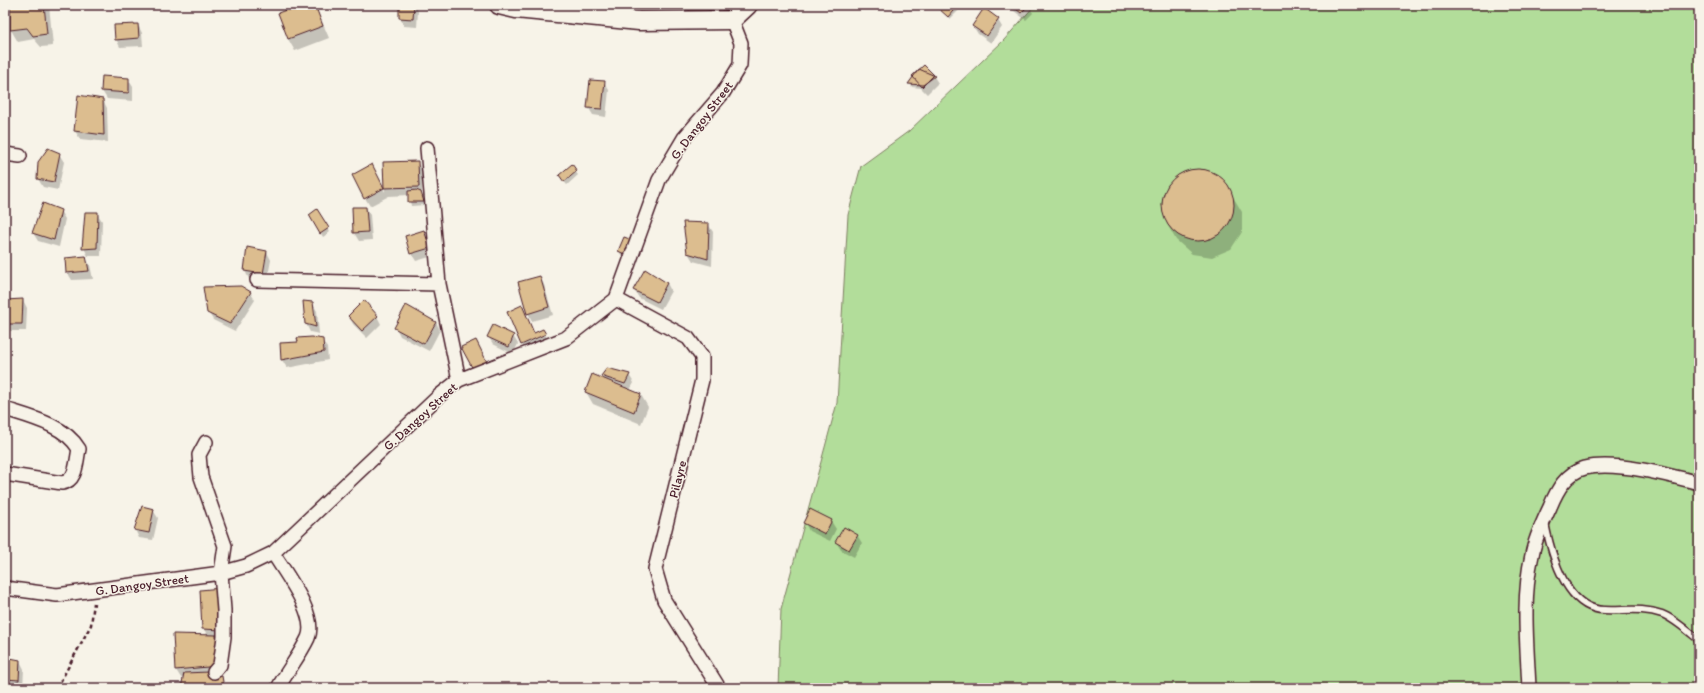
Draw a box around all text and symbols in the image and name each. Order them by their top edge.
street label: G. Dangoy Street [667,78,736,162]
street label: G. Dangoy Street [380,379,460,453]
street label: Pilayre [666,459,689,500]
street label: G. Dangoy Street [94,571,190,598]

